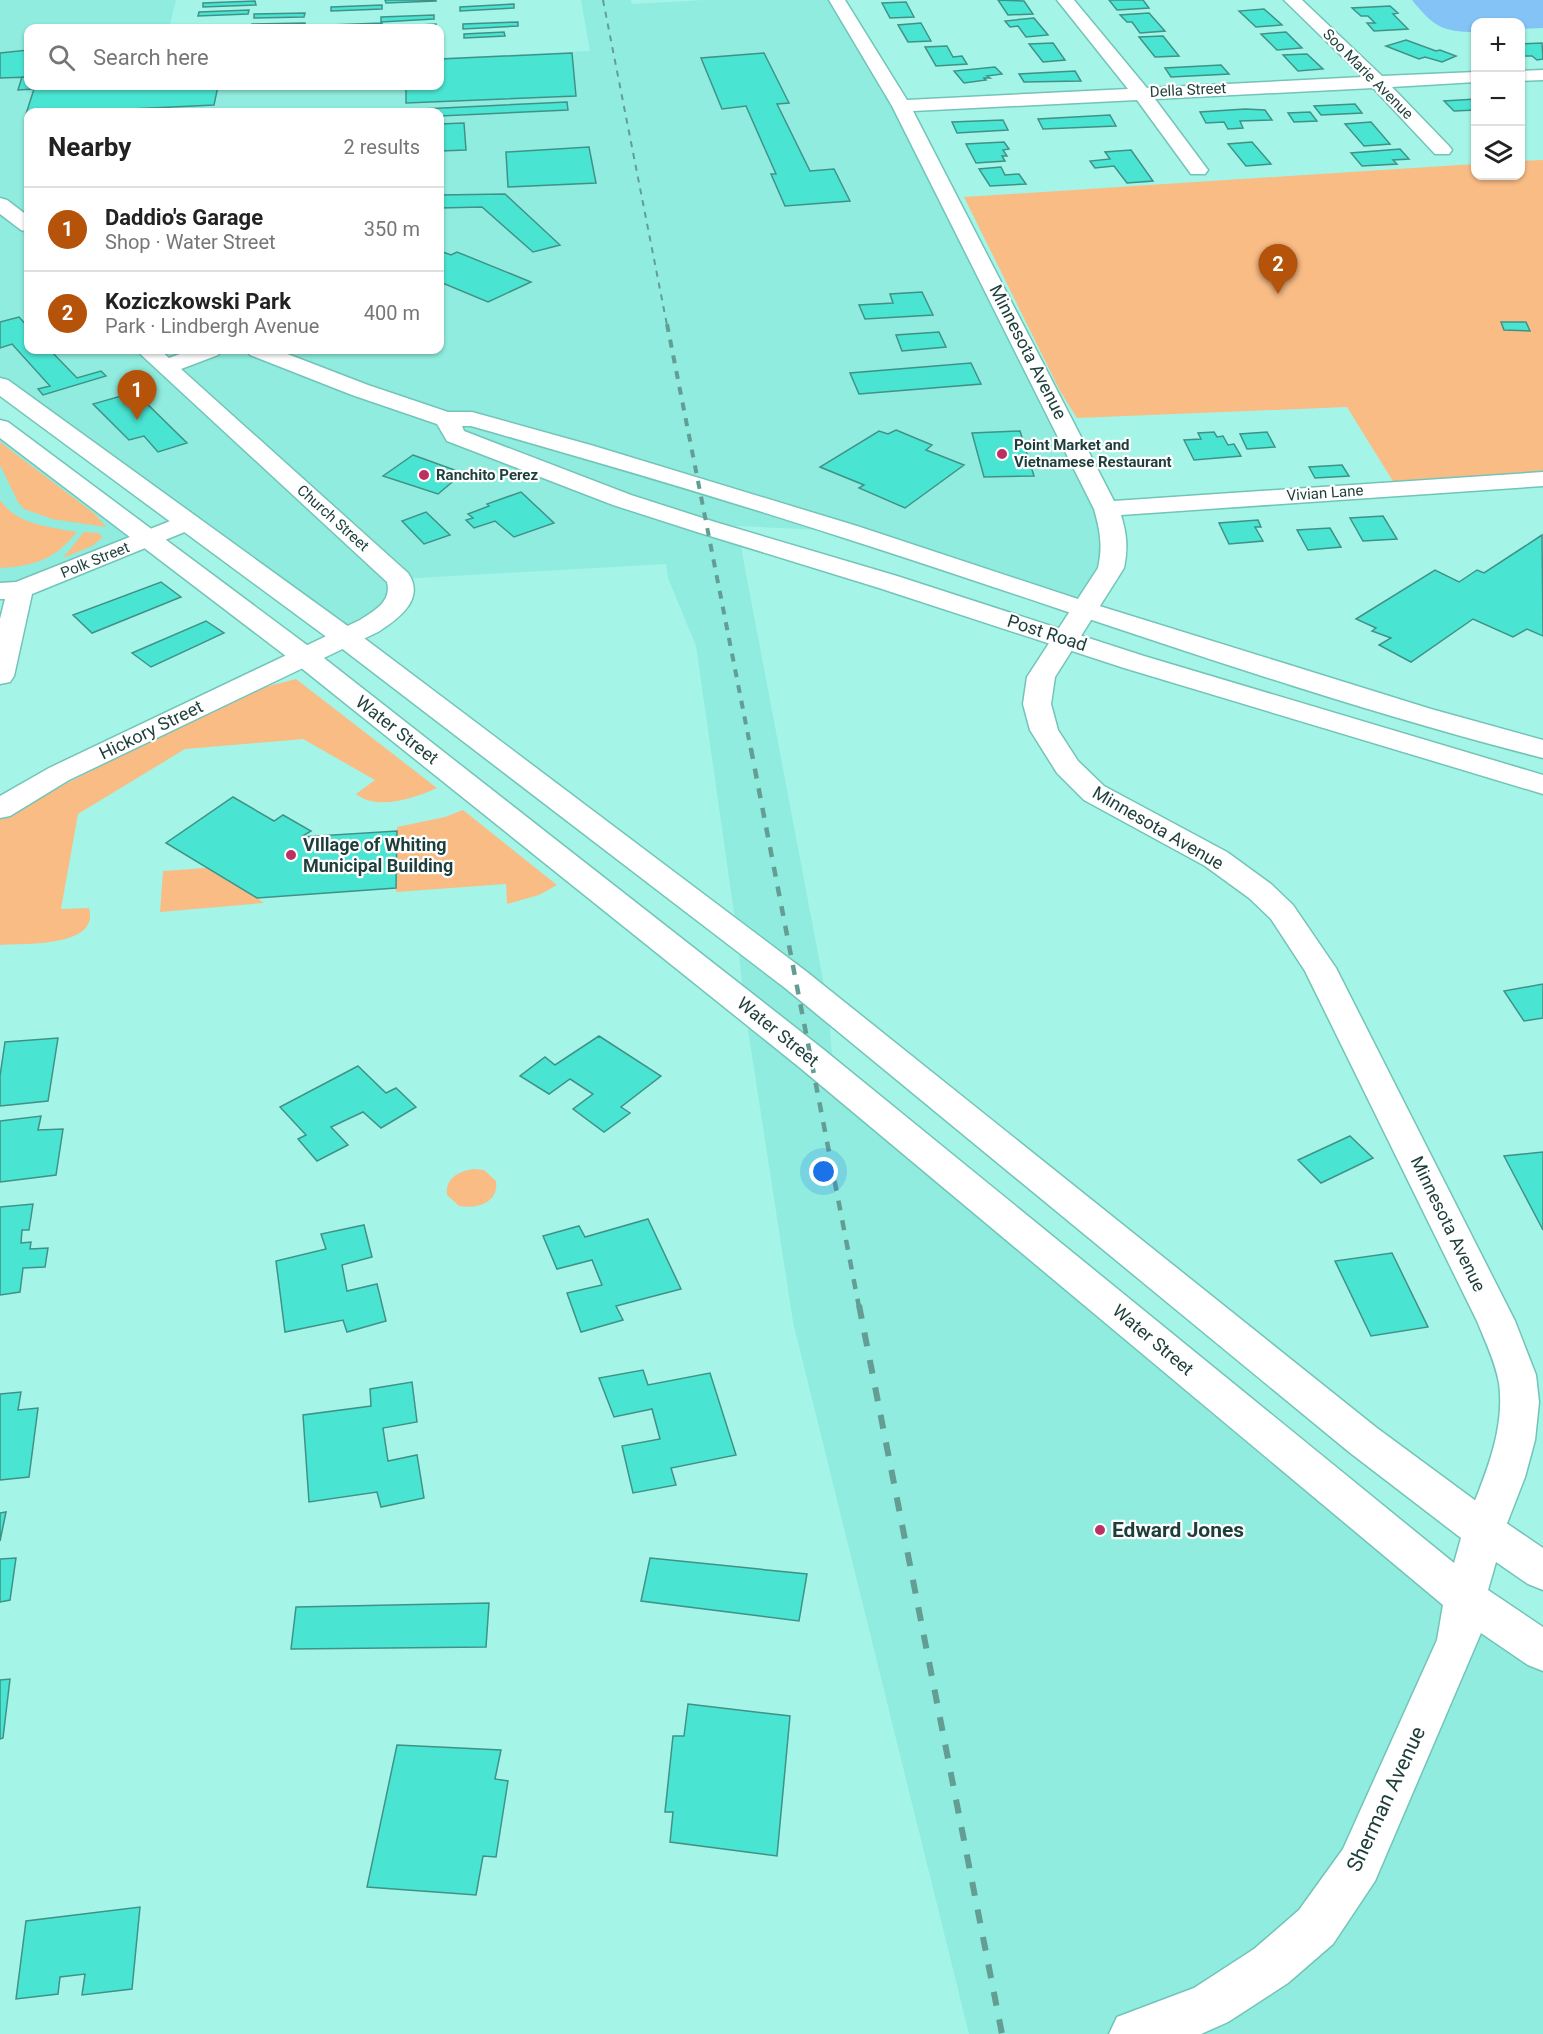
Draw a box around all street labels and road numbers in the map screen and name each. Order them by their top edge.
street label: Soo Marie Avenue [1319,25,1417,123]
street label: Della Street [1149,79,1227,101]
street label: Minnesota Avenue [985,281,1071,423]
street label: Church Street [293,481,373,555]
street label: Vivian Lane [1286,481,1364,505]
street label: Polk Street [58,538,132,582]
street label: Post Road [1005,610,1090,655]
street label: Water Street [352,691,443,768]
street label: Hickory Street [96,695,206,764]
street label: Minnesota Avenue [1089,781,1228,874]
street label: Water Street [733,992,823,1071]
street label: Minnesota Avenue [1407,1153,1490,1295]
street label: Water Street [1109,1300,1198,1380]
street label: Sherman Avenue [1342,1723,1430,1875]

